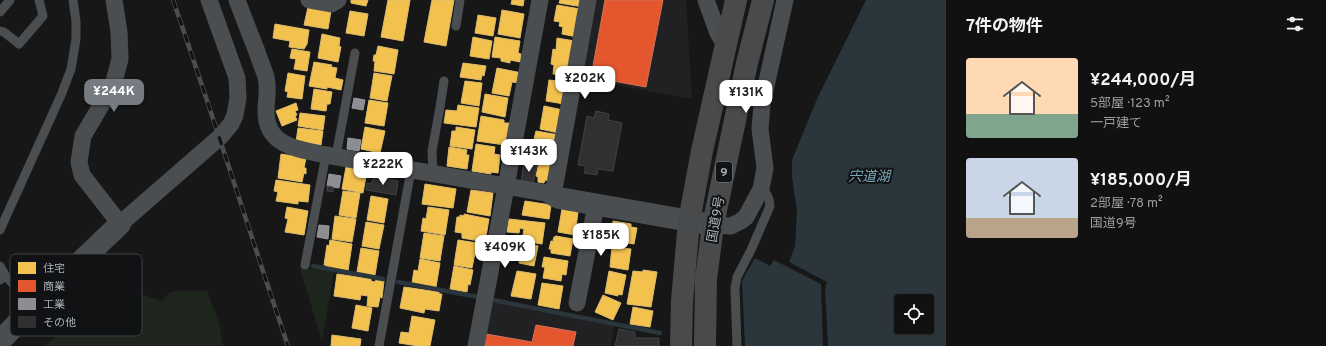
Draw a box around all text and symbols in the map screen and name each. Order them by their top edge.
icon: filters [1284,13,1306,35]
text: 7件の物件 [966,16,1043,38]
pin: ¥202K [557,66,613,100]
text: ¥244,000/月 [1090,70,1196,92]
text: ¥202K [564,71,606,87]
icon: home [998,74,1046,122]
pin: ¥244K [86,79,142,113]
pin: ¥131K [718,80,774,114]
text: ¥244K [93,84,135,100]
text: ¥131K [728,85,764,101]
text: 5部屋 · 123 m² [1090,96,1170,112]
text: 一戸建て [1090,116,1142,132]
pin: ¥143K [501,139,557,173]
text: ¥143K [510,144,548,160]
pin: ¥222K [355,152,411,186]
text: ¥222K [363,157,403,173]
road number: 9 [716,162,732,182]
water label: 宍道湖 [848,169,892,186]
text: ¥185,000/月 [1090,170,1192,192]
icon: home [998,174,1046,222]
street label: 国道9号 [705,195,729,244]
text: 2部屋 · 78 m² [1090,196,1163,212]
text: 国道9号 [1090,216,1137,232]
pin: ¥185K [573,223,629,257]
text: ¥185K [582,228,620,244]
pin: ¥409K [477,235,533,269]
text: ¥409K [484,240,526,256]
legend [10,254,142,336]
text: 住宅 [43,262,65,276]
text: 商業 [43,280,65,294]
map controls [894,294,934,334]
button: locate [894,294,934,334]
text: 工業 [43,298,65,312]
text: その他 [43,316,76,330]

